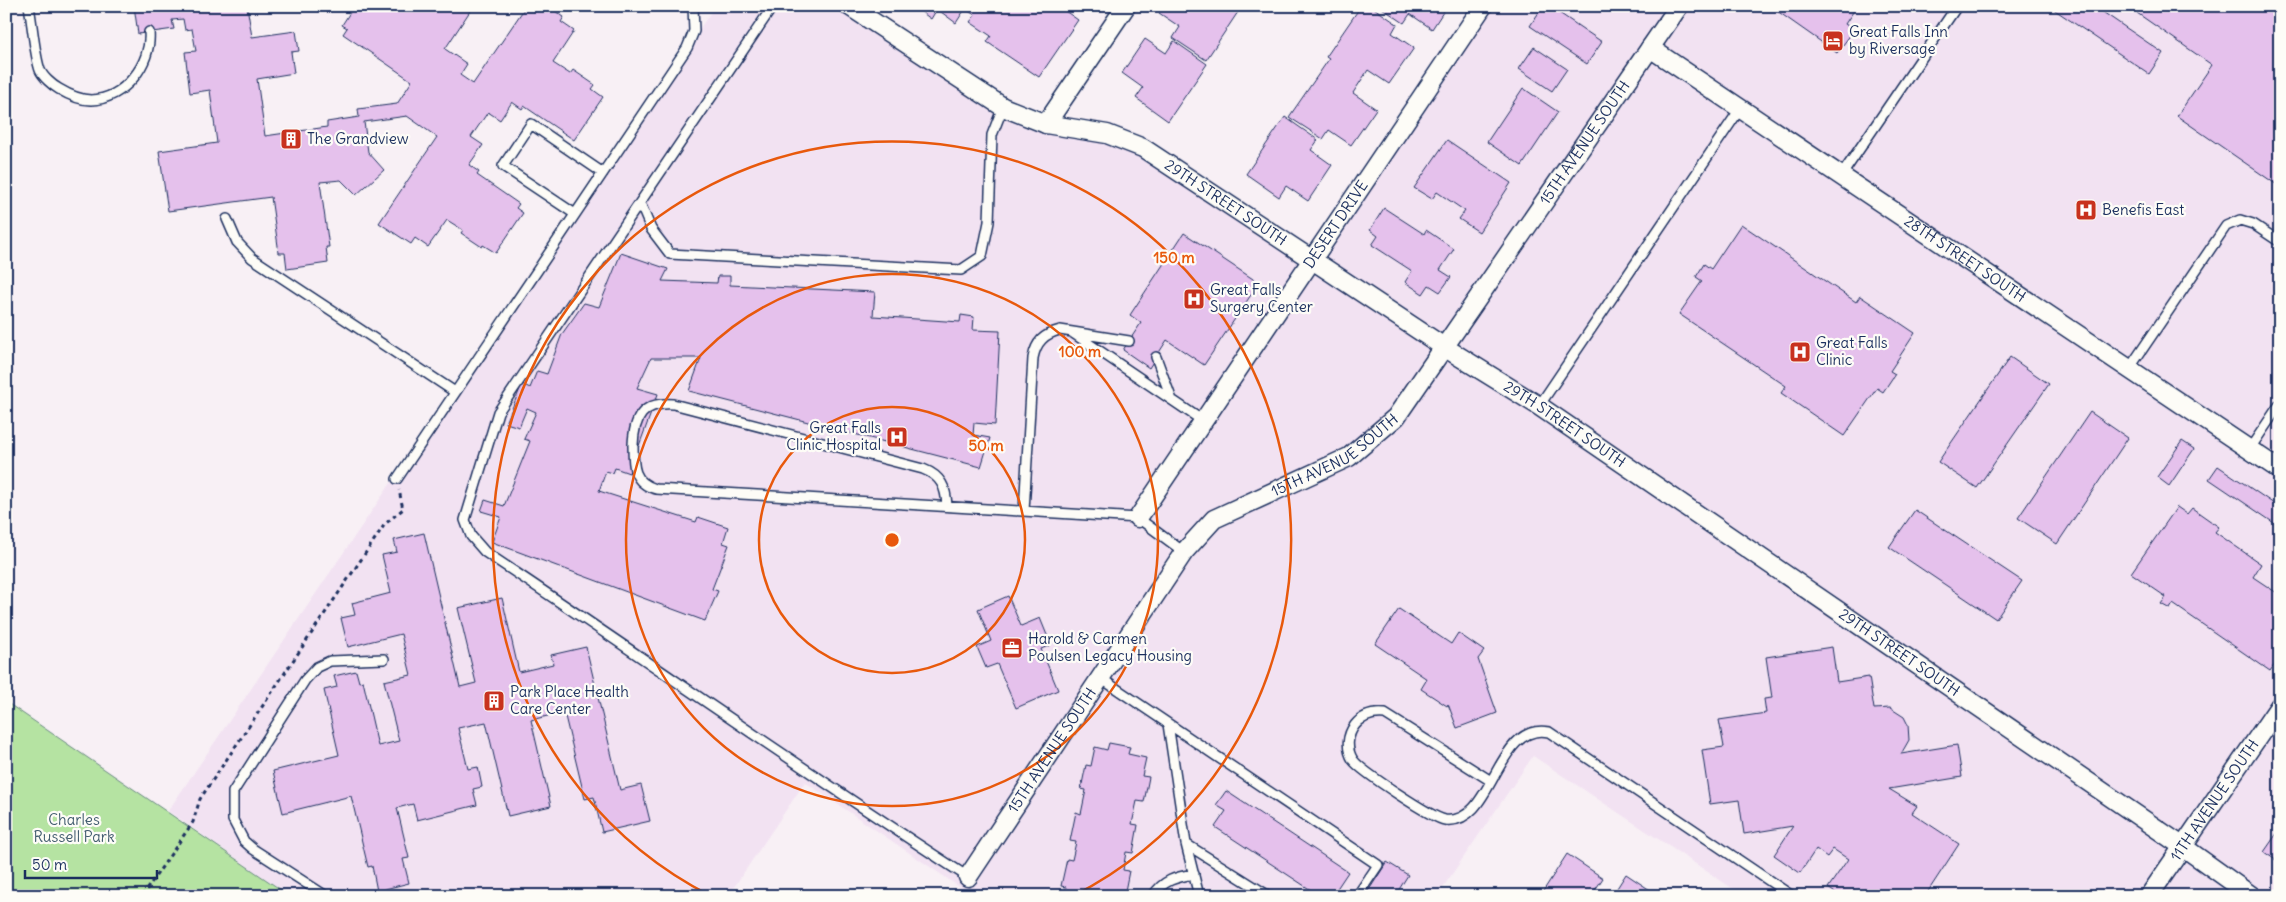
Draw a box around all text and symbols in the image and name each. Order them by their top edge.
place label: Great Falls Inn by Riversage [1849,22,1948,58]
hotel icon: Great Falls Inn by Riversage [1821,29,1845,53]
street label: 15TH AVENUE SOUTH [1535,77,1634,208]
building icon: The Grandview [279,127,303,151]
place label: The Grandview [307,129,409,148]
street label: 29TH STREET SOUTH [1161,155,1291,250]
street label: DESERT DRIVE [1299,176,1372,272]
hospital icon: Benefis East [2074,198,2098,222]
place label: Benefis East [2102,200,2184,219]
street label: 28TH STREET SOUTH [1901,211,2030,306]
text: 150 m [1153,248,1195,267]
place label: Great Falls Surgery Center [1210,280,1313,316]
hospital icon: Great Falls Surgery Center [1182,287,1206,311]
place label: Great Falls Clinic [1816,333,1888,369]
hospital icon: Great Falls Clinic [1788,340,1812,364]
text: 100 m [1059,342,1101,361]
street label: 29TH STREET SOUTH [1501,377,1630,472]
street label: 15TH AVENUE SOUTH [1268,409,1402,500]
place label: Great Falls Clinic Hospital [786,418,881,454]
hospital icon: Great Falls Clinic Hospital [885,425,909,449]
text: 50 m [968,436,1004,455]
centre of rings [883,531,901,549]
street label: 29TH STREET SOUTH [1835,604,1964,700]
place label: Harold & Carmen Poulsen Legacy Housing [1028,629,1192,665]
office icon: Harold & Carmen Poulsen Legacy Housing [1000,636,1024,660]
place label: Park Place Health Care Center [510,682,629,718]
street label: 15TH AVENUE SOUTH [1003,684,1100,816]
building icon: Park Place Health Care Center [482,689,506,713]
street label: 11TH AVENUE SOUTH [2166,735,2263,865]
park label: Charles Russell Park [33,810,115,846]
scale bar [25,847,158,879]
text: 50 m [32,855,67,874]

